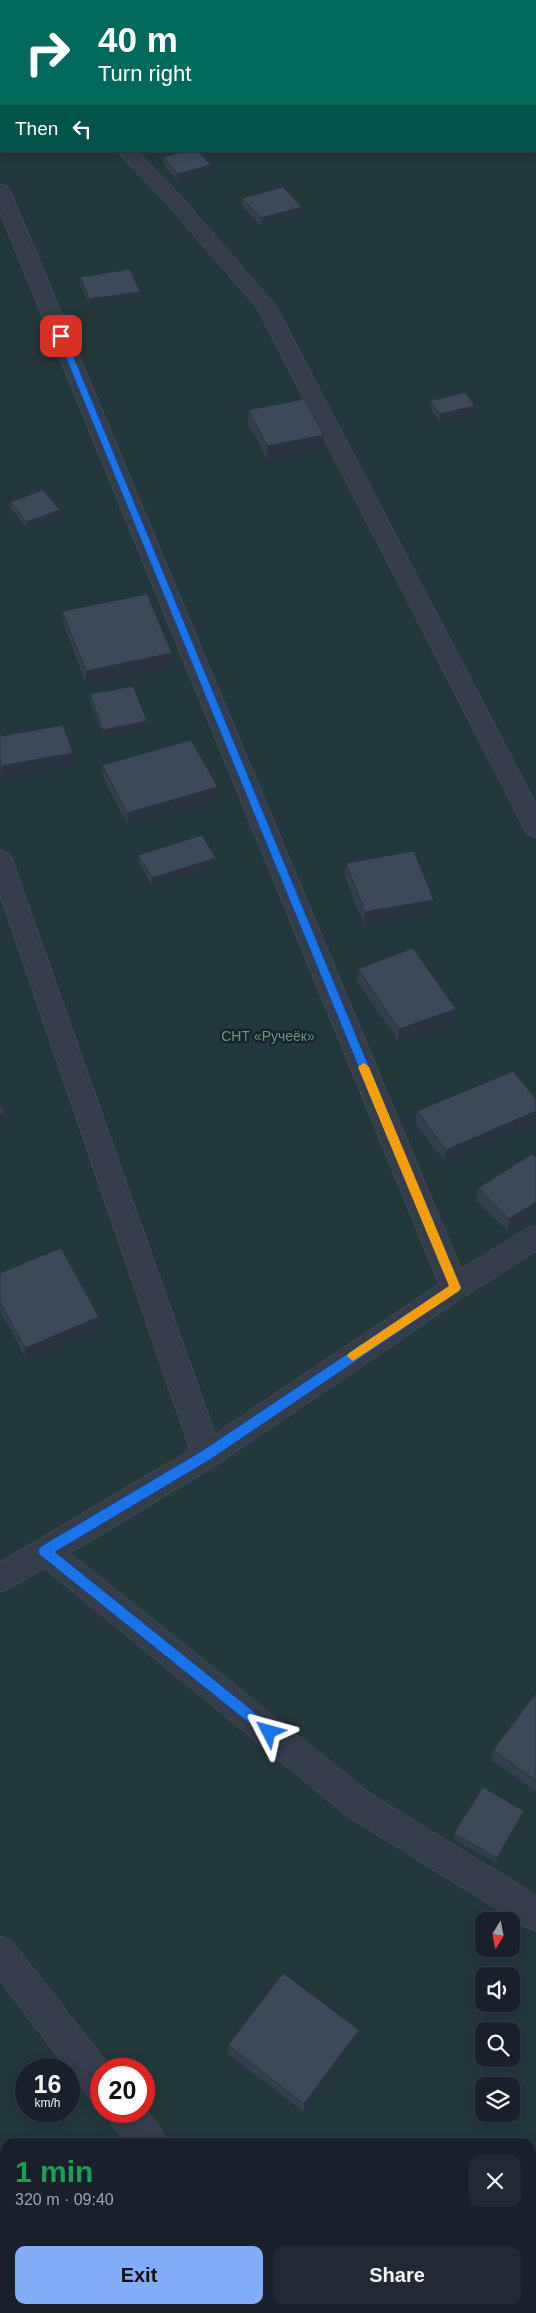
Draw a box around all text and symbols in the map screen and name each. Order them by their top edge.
icon: right [15,20,80,85]
text: 40 m [98,20,178,59]
text: Turn right [98,61,191,86]
icon: left [68,115,96,143]
text: Then [15,118,58,139]
pin [40,315,82,357]
icon: arrive [47,322,75,350]
park label: СНТ «Ручеёк» [221,1028,315,1044]
position arrow [242,1705,294,1757]
north arrow [475,1912,520,1958]
map controls [475,1912,520,2122]
button: sound [475,1967,520,2012]
button: search [475,2022,520,2067]
speed limit sign: 20 [90,2058,155,2123]
text: 16 [34,2070,61,2098]
button: layers [475,2077,520,2122]
text: km/h [34,2096,61,2110]
text: 1 min [15,2155,93,2188]
button: close [469,2155,521,2207]
text: 320 m · 09:40 [15,2191,114,2208]
button: Exit [15,2246,263,2304]
button: Share [273,2246,521,2304]

